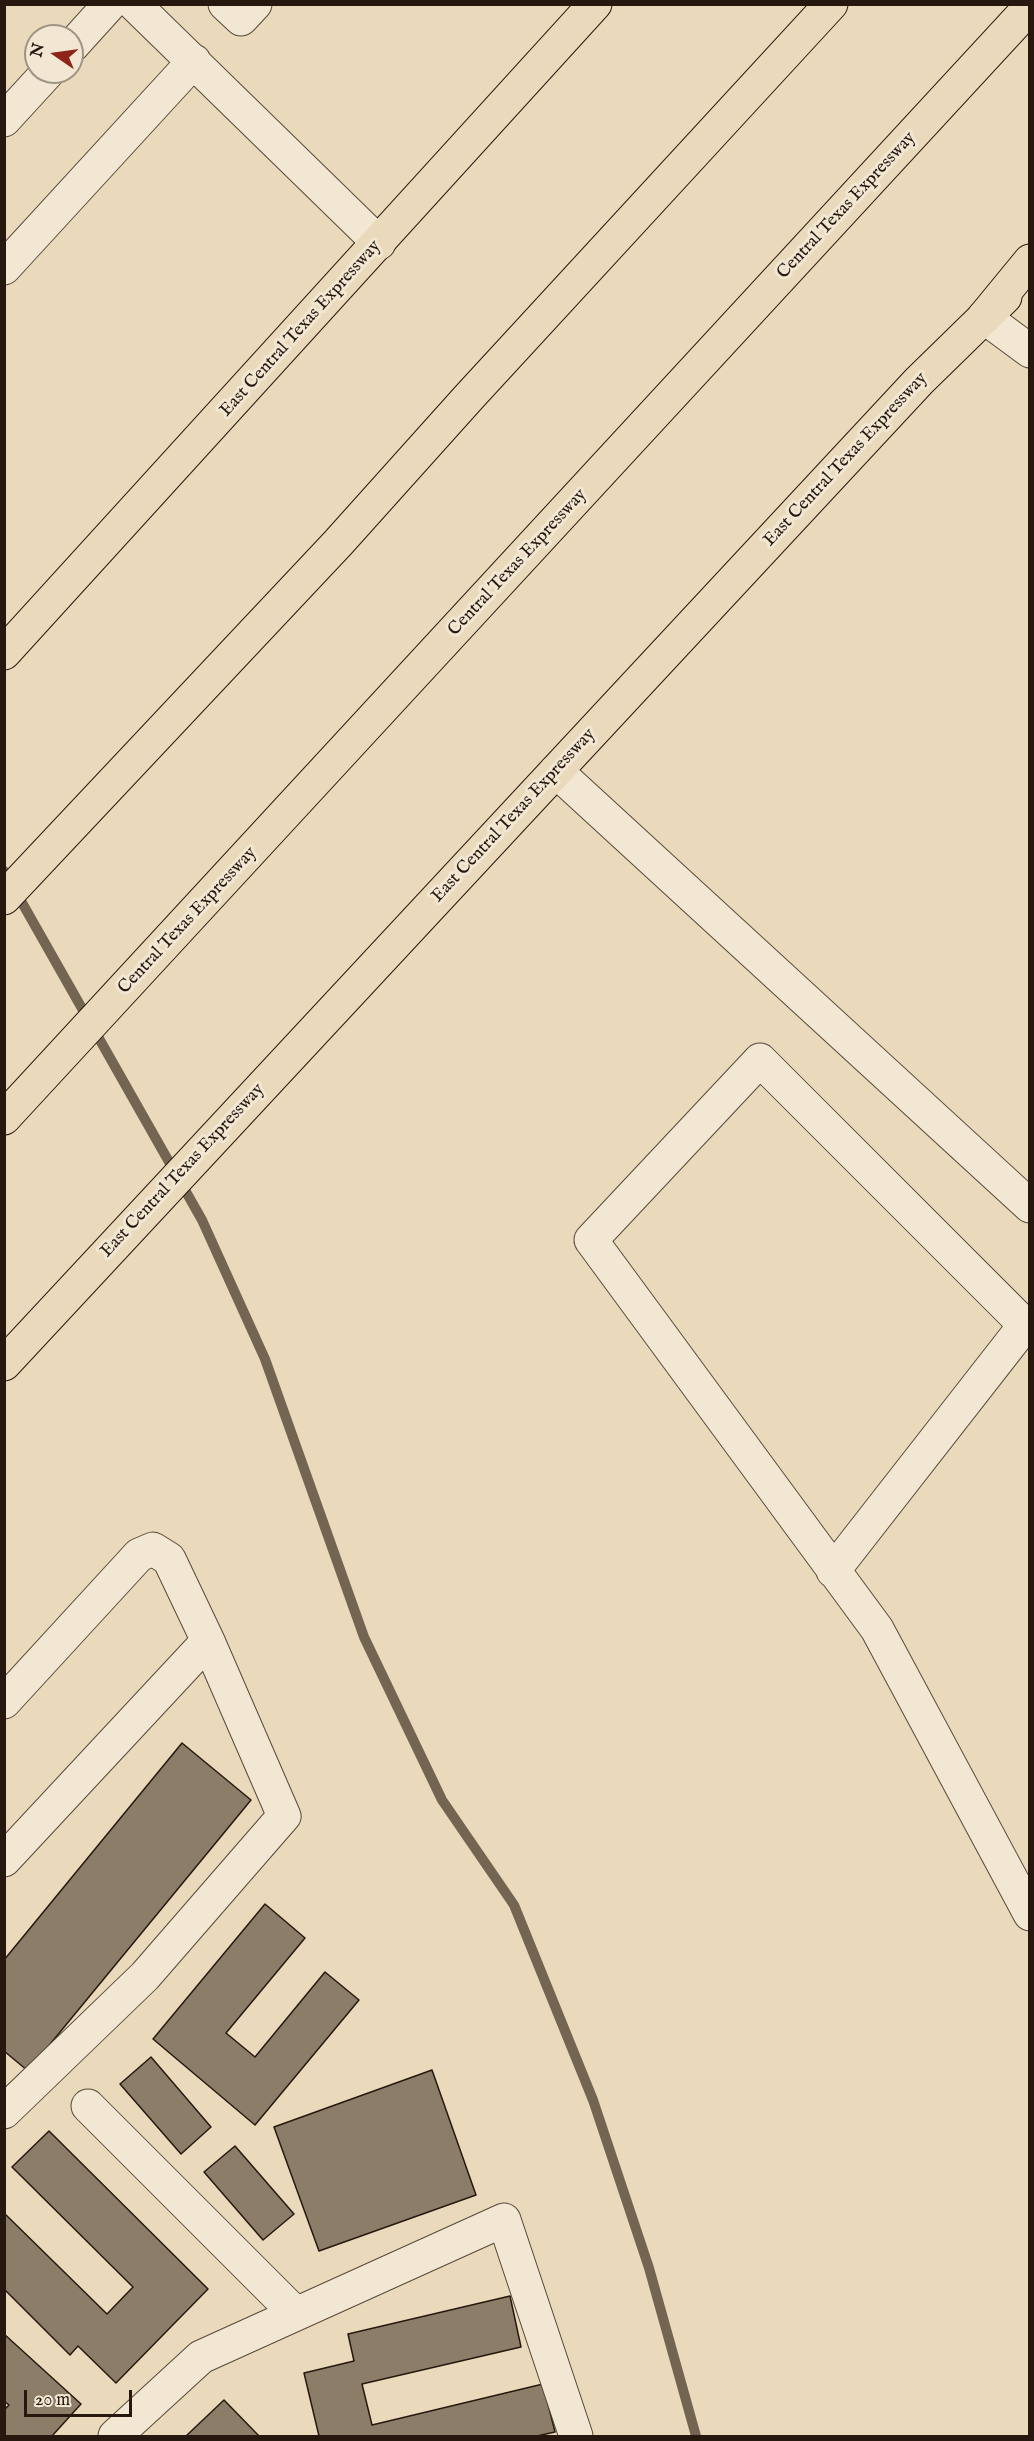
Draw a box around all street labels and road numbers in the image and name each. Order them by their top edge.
street label: Central Texas Expressway [773,128,921,284]
street label: East Central Texas Expressway [216,236,386,422]
street label: East Central Texas Expressway [760,368,932,552]
street label: Central Texas Expressway [444,485,592,641]
street label: East Central Texas Expressway [428,724,600,908]
street label: Central Texas Expressway [114,843,262,999]
street label: East Central Texas Expressway [97,1079,269,1263]

